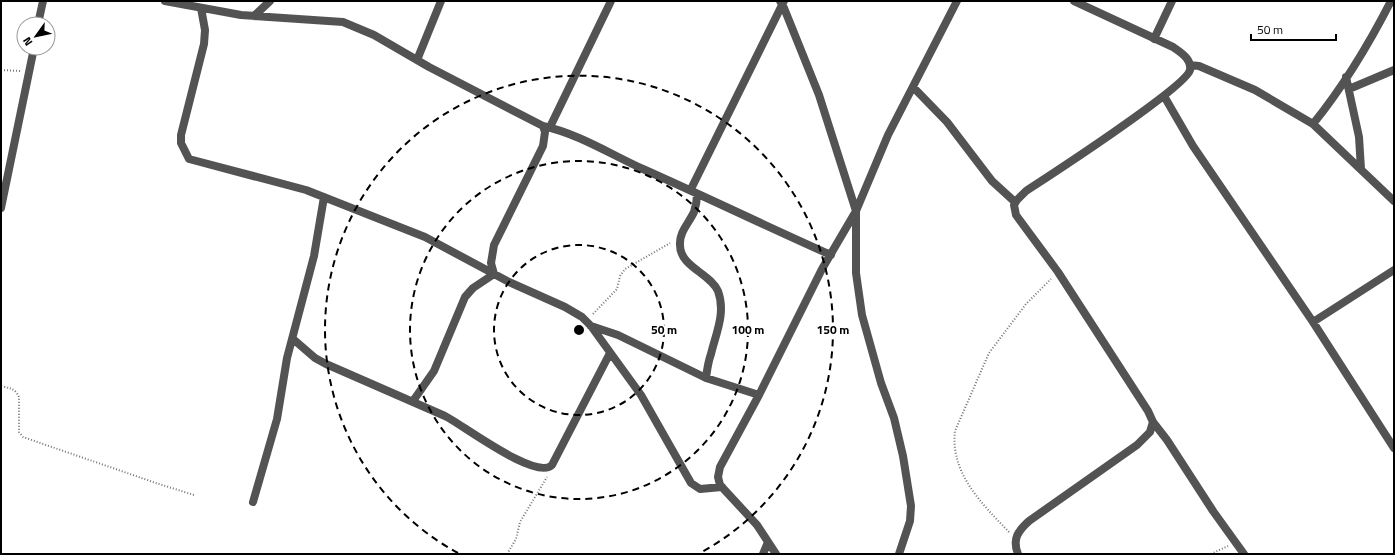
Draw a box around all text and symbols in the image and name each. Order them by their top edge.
north arrow [16,16,56,56]
scale bar [1251,16,1336,42]
text: 50 m [1257,20,1283,39]
text: N [19,34,36,49]
text: 50 m [651,320,677,339]
text: 100 m [732,320,764,339]
text: 150 m [817,320,849,339]
centre of rings [572,323,586,337]

